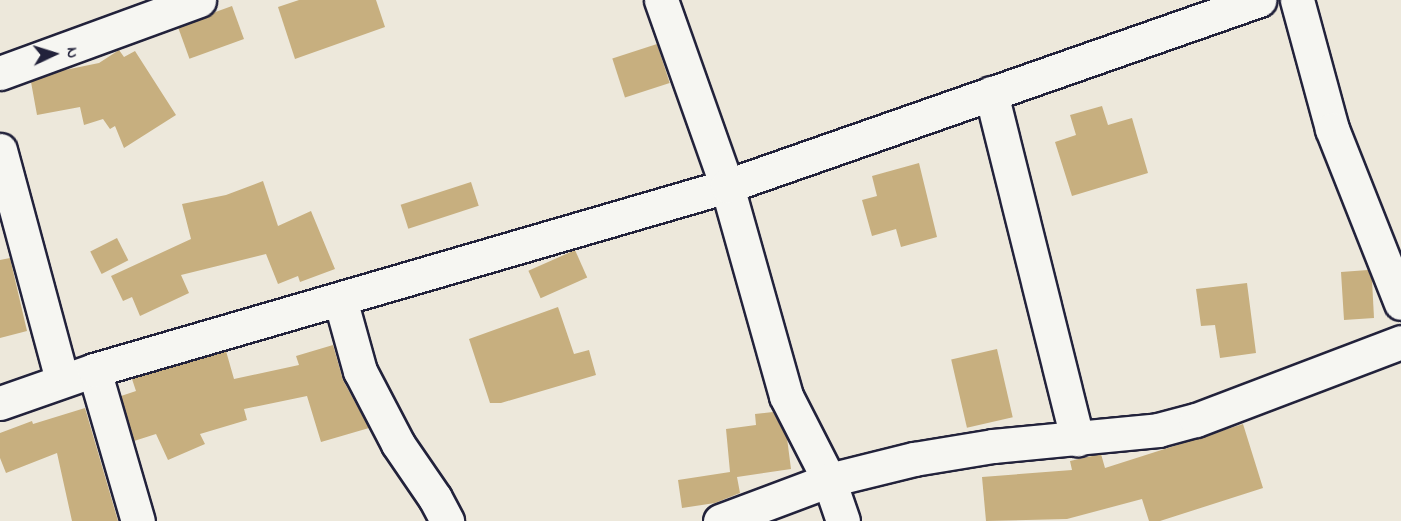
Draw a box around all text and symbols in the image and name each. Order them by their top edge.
north arrow [24,24,84,84]
text: N [60,47,84,59]

